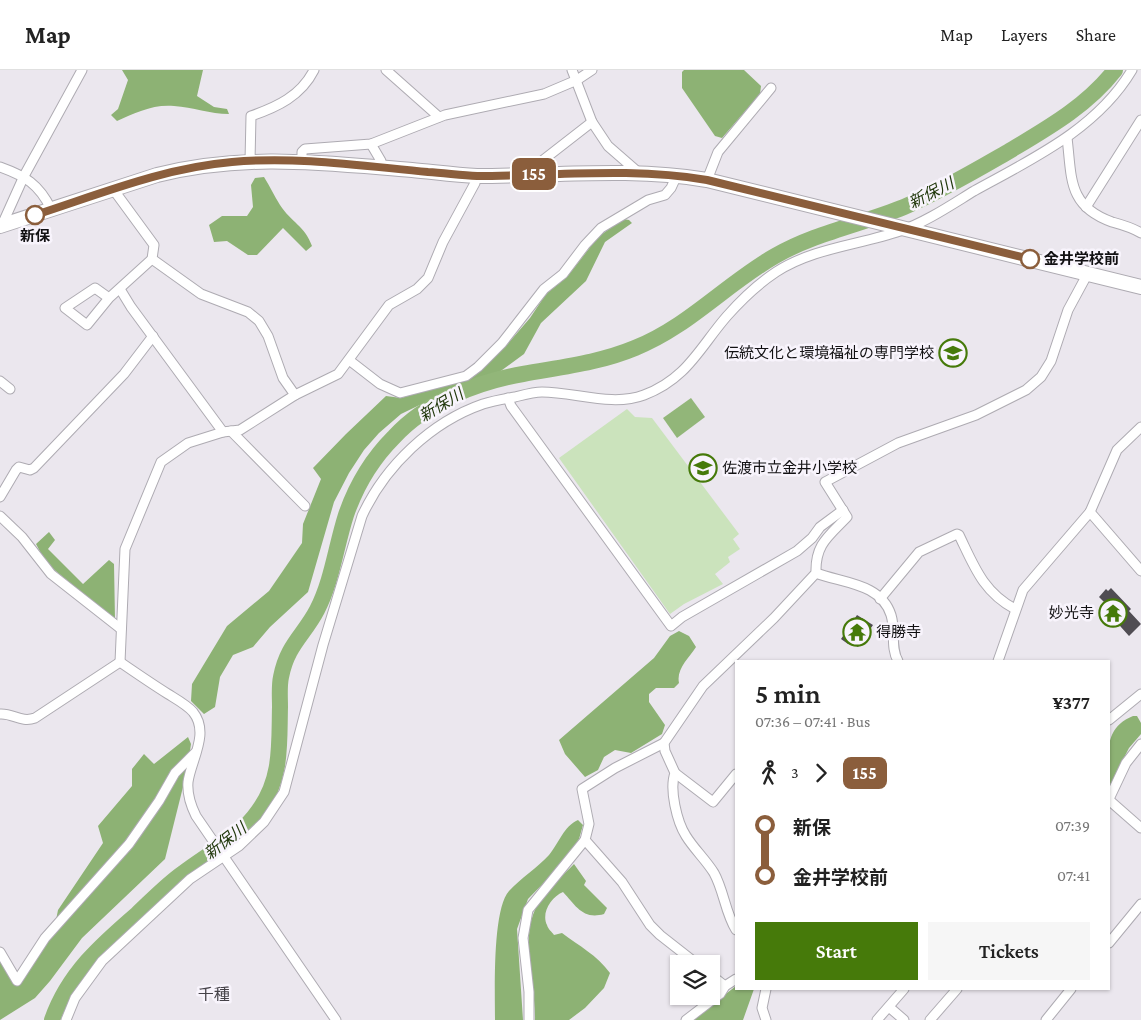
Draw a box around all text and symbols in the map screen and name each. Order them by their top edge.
text: Map [25,21,71,48]
text: Map [940,25,973,45]
text: Layers [1001,25,1048,45]
text: Share [1076,25,1116,45]
line badge: 155 [505,158,563,190]
text: 155 [522,164,546,184]
water label: 新保川 [906,174,958,211]
marker: 新保 [25,205,45,225]
place label: 新保 [20,228,51,244]
marker: 金井学校前 [1020,249,1040,269]
place label: 金井学校前 [1044,250,1119,267]
school or university icon: 伝統文化と環境福祉の専門学校 [938,338,968,368]
place label: 伝統文化と環境福祉の専門学校 [724,345,934,361]
water label: 新保川 [416,384,468,425]
school or university icon: 佐渡市立金井小学校 [688,453,718,483]
place label: 佐渡市立金井小学校 [722,459,857,476]
temple icon: 妙光寺 [1098,598,1128,628]
place label: 妙光寺 [1049,605,1094,621]
temple icon: 得勝寺 [842,617,872,647]
place label: 得勝寺 [876,624,921,640]
text: 5 min [755,678,821,709]
text: ¥377 [1052,692,1090,713]
text: 07:36 – 07:41 · Bus [755,713,870,730]
icon: walk [755,759,783,787]
icon: forward [807,759,835,787]
text: 155 [853,763,877,783]
text: 3 [791,764,799,781]
text: 新保 [793,817,831,838]
text: 07:39 [1055,817,1090,834]
water label: 新保川 [201,818,251,862]
text: 金井学校前 [793,867,888,888]
text: 07:41 [1057,867,1090,884]
button: Start [755,922,918,980]
button: Tickets [928,922,1090,980]
map controls [670,955,720,1005]
button: layers [670,955,720,1005]
district label: 千種 [198,986,230,1003]

